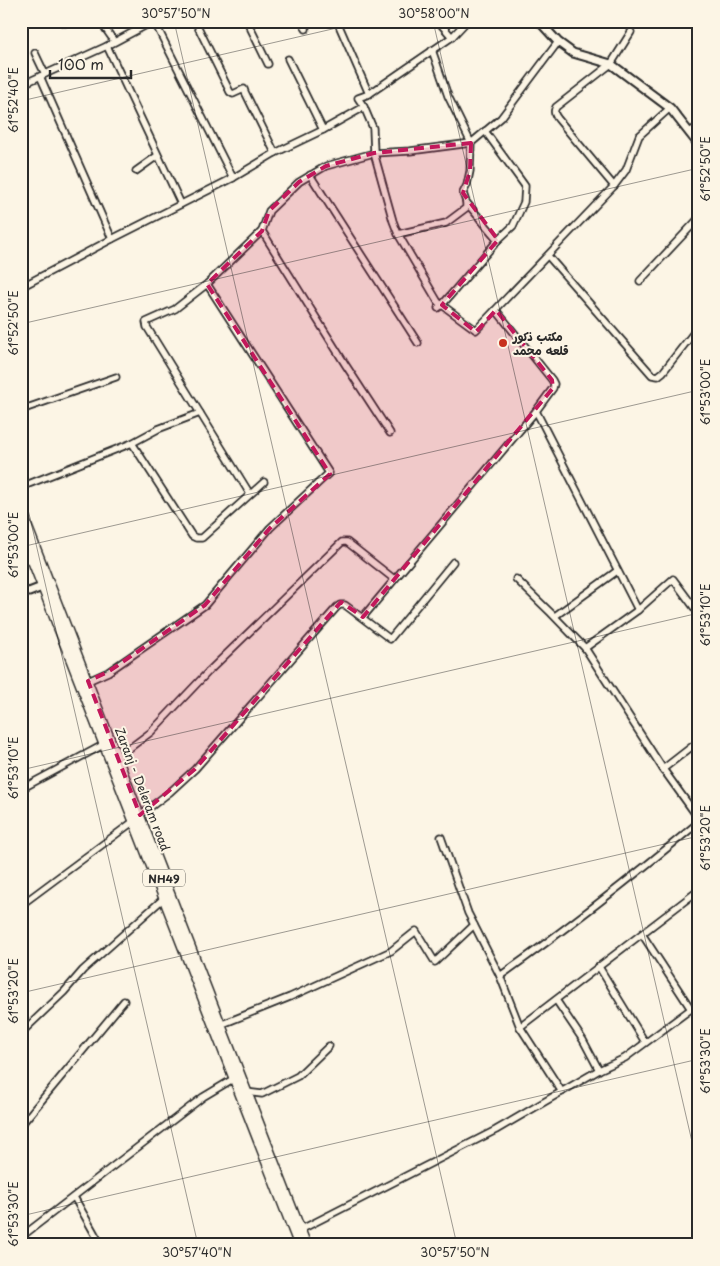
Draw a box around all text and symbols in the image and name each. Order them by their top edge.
text: 30°57'50"N [141,4,211,22]
text: 30°58'00"N [398,4,470,22]
scale bar [50,48,131,80]
text: 100 m [58,52,104,75]
text: 61°52'40"E [4,67,22,133]
text: 61°52'50"E [696,136,714,202]
text: 61°52'50"E [4,290,22,356]
place label: مکتب ذکور قلعه محمد [512,327,569,359]
marker: مکتب ذکور قلعه محمد [497,337,509,349]
text: 61°53'00"E [696,359,714,425]
text: 61°53'00"E [4,512,22,578]
text: 61°53'10"E [696,583,714,647]
street label: Zaranj - Deleram road [111,725,175,853]
text: 61°53'10"E [4,736,22,800]
text: 61°53'20"E [696,805,714,871]
road number: NH49 [143,870,185,886]
text: 61°53'20"E [4,958,22,1024]
text: 61°53'30"E [696,1028,714,1094]
text: 61°53'30"E [4,1181,22,1247]
text: 30°57'40"N [162,1243,232,1261]
text: 30°57'50"N [420,1243,490,1261]

